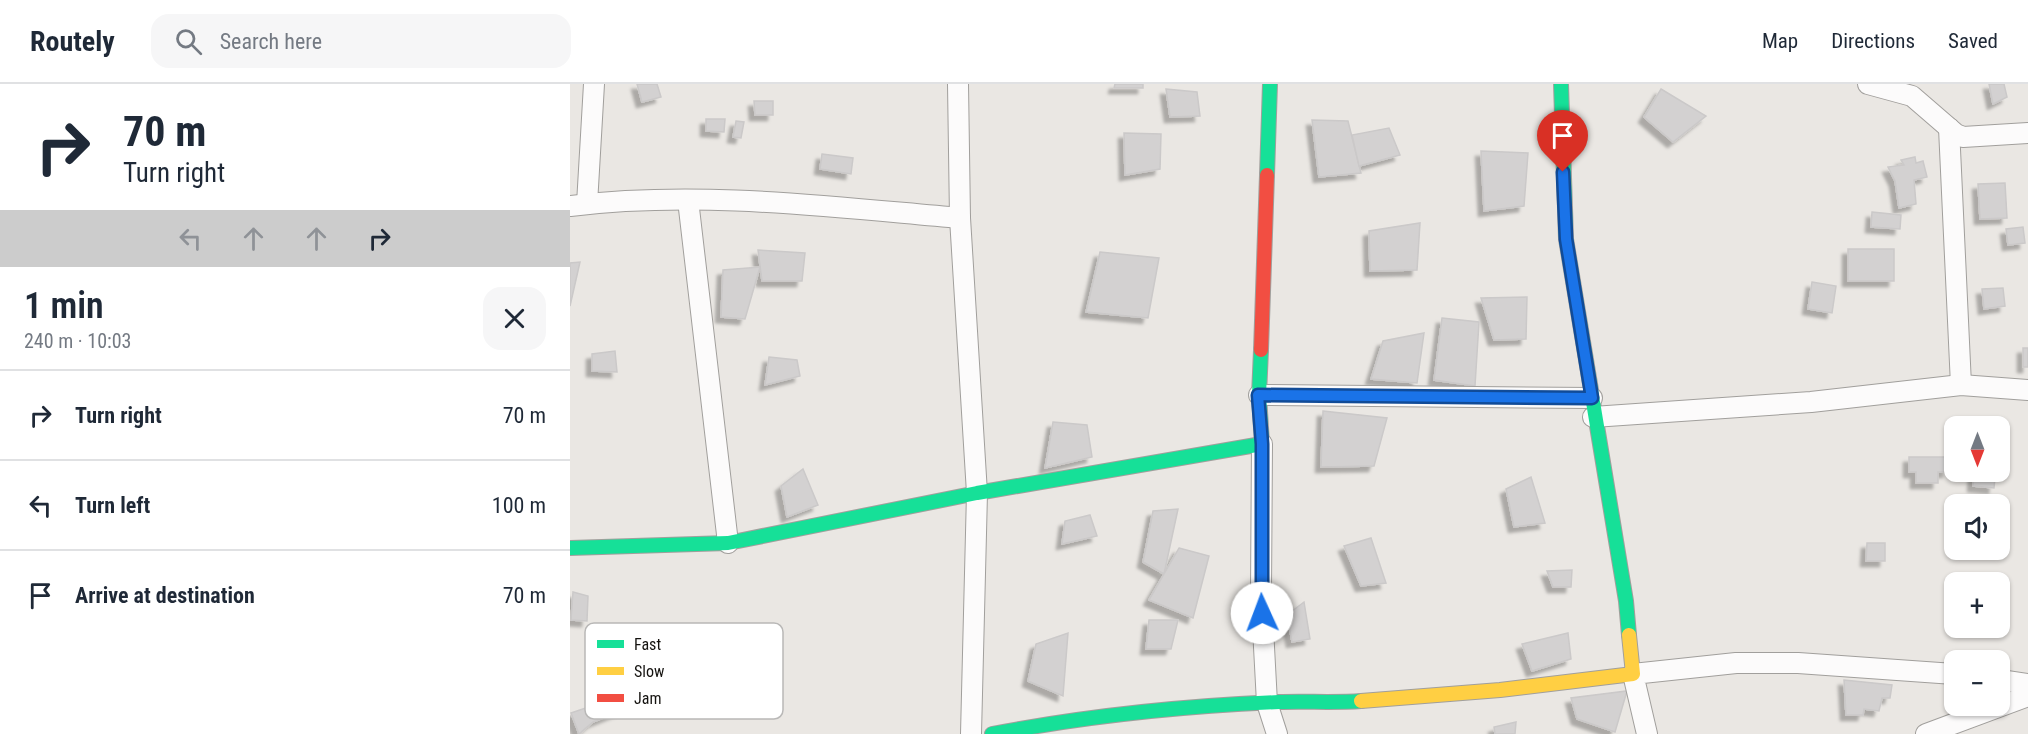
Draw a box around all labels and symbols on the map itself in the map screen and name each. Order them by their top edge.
pin [1537,110,1588,172]
north arrow [1944,416,2010,482]
position arrow [1230,581,1294,645]
legend [585,623,783,719]
text: Fast [634,635,661,654]
text: Slow [634,662,664,681]
text: Jam [634,689,661,708]

